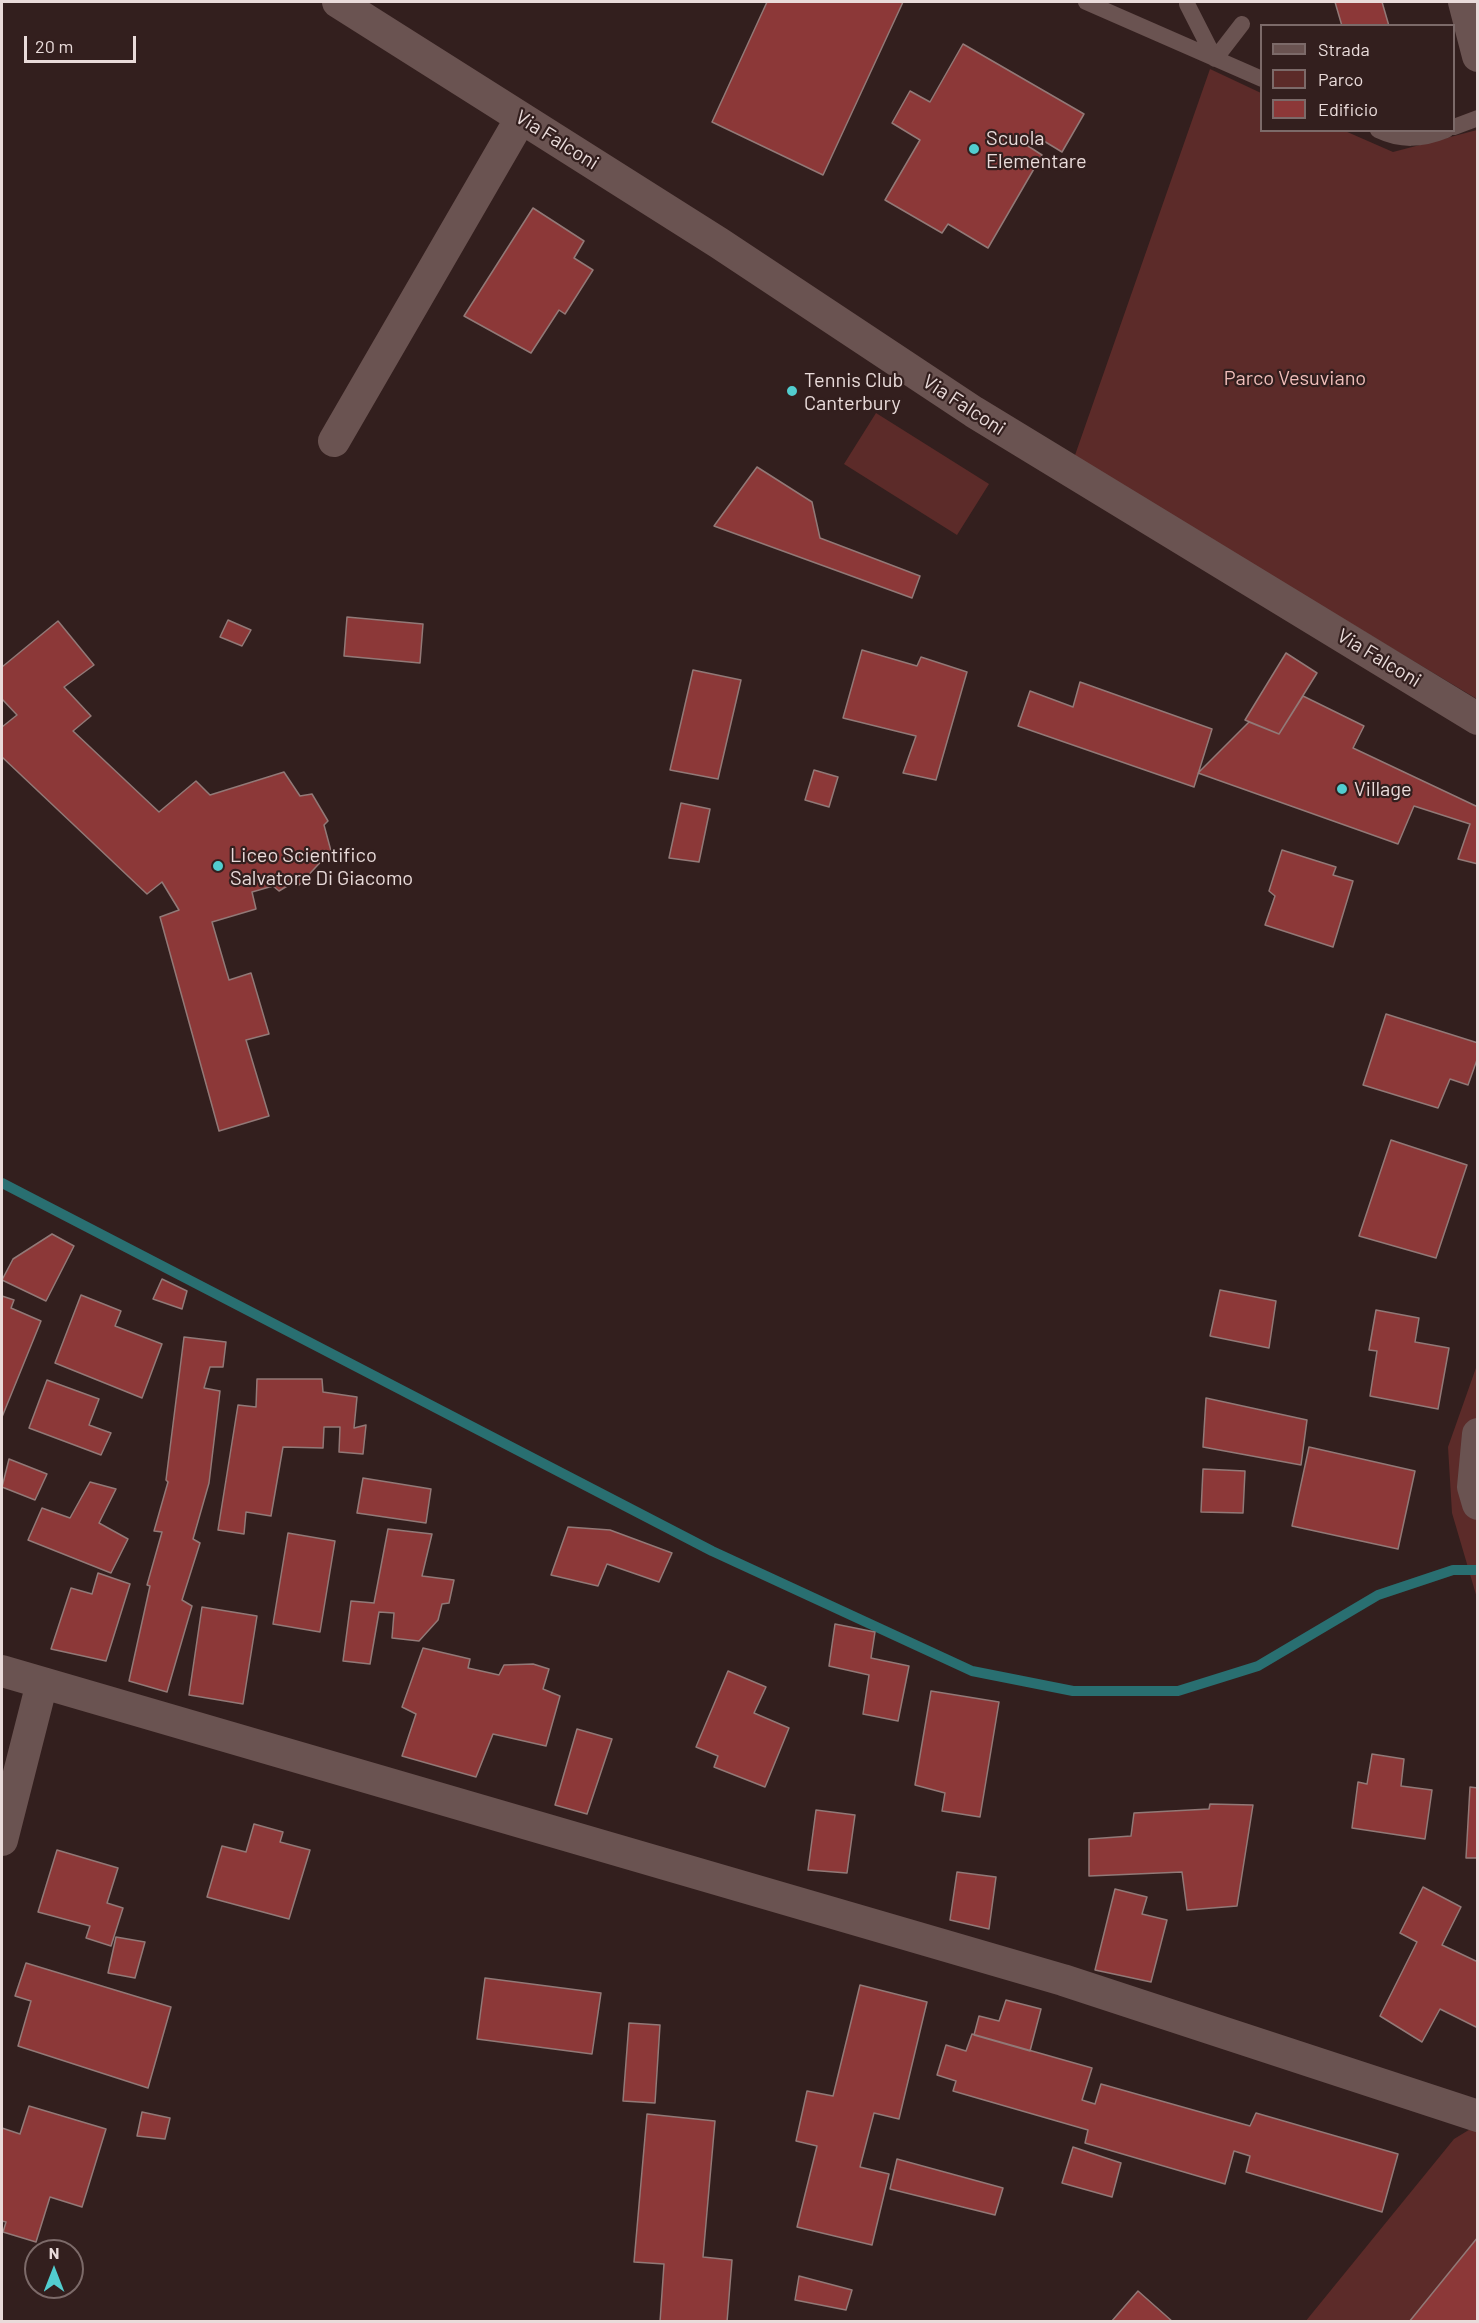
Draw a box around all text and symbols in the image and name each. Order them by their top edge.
scale bar [27,24,140,62]
legend [1260,24,1455,132]
text: 20 m [35,35,73,57]
text: Strada [1318,38,1370,60]
text: Parco [1318,68,1363,90]
text: Edificio [1318,98,1378,120]
street label: Via Falconi [511,105,603,175]
place label: Scuola Elementare [986,126,1087,173]
marker: Scuola Elementare [967,142,981,156]
park label: Parco Vesuviano [1224,366,1366,390]
place label: Tennis Club Canterbury [804,368,903,415]
street label: Via Falconi [918,369,1010,441]
marker: Tennis Club Canterbury [785,384,799,398]
street label: Via Falconi [1333,624,1425,692]
place label: Village [1354,777,1412,801]
marker: Village [1335,782,1349,796]
place label: Liceo Scientifico Salvatore Di Giacomo [230,843,413,890]
marker: Liceo Scientifico Salvatore Di Giacomo [211,859,225,873]
north arrow [24,2239,84,2299]
text: N [49,2243,59,2262]

